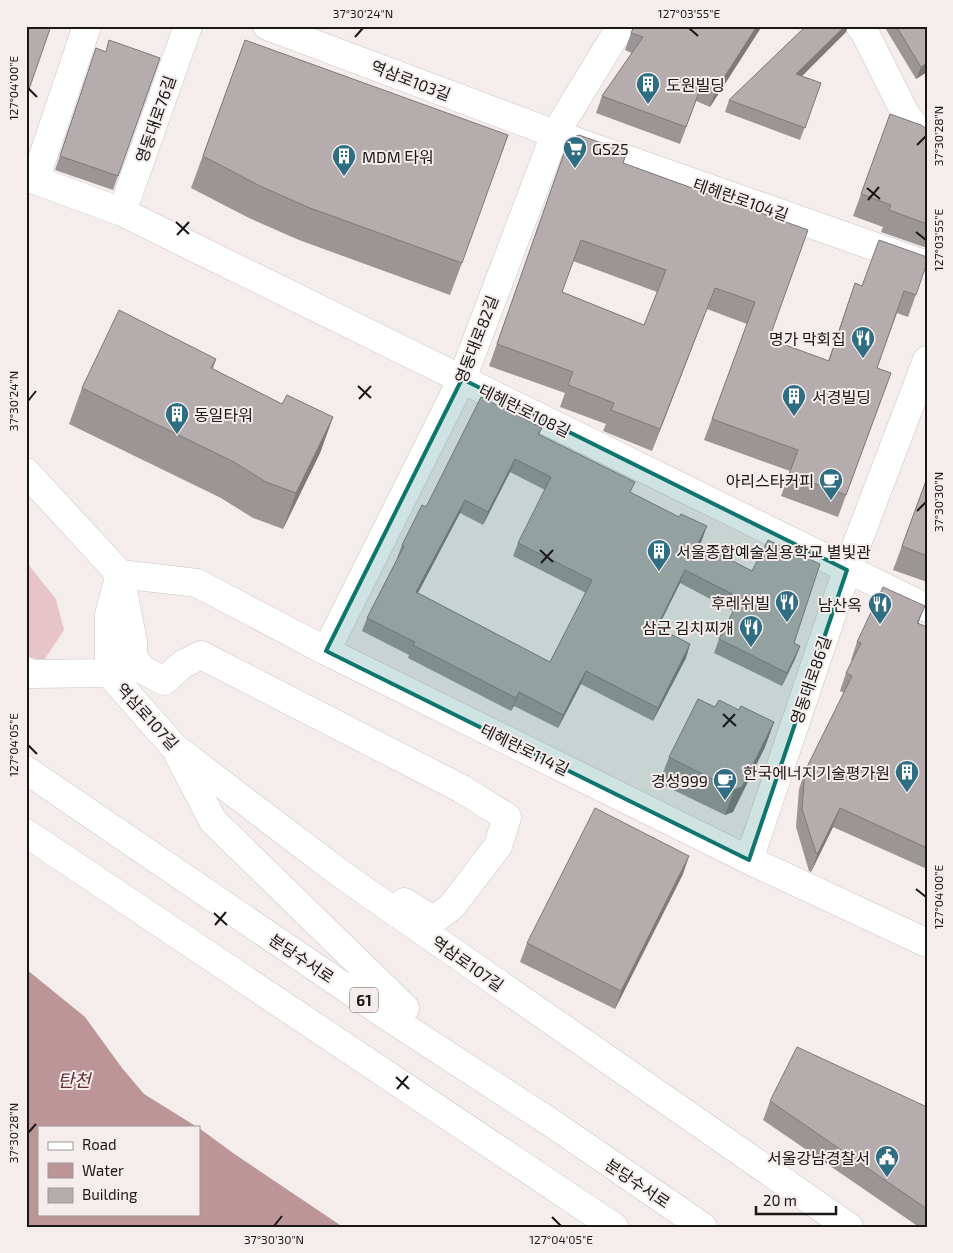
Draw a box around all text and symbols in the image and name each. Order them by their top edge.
text: 37°30'24"N [333,6,393,20]
text: 127°03'55"E [658,6,720,20]
text: 127°04'00"E [6,55,20,120]
street label: 역삼로103길 [368,56,454,104]
building icon: 도원빌딩 [635,71,661,105]
street label: 영동대로76길 [131,73,179,165]
place label: 도원빌딩 [666,75,725,94]
text: 37°30'28"N [931,106,945,166]
supermarket icon: GS25 [562,135,588,169]
place label: GS25 [592,139,629,158]
building icon: MDM 타워 [331,143,357,177]
place label: MDM 타워 [362,147,434,166]
street label: 테헤란로104길 [691,174,791,224]
text: 127°03'55"E [931,209,945,271]
street label: 영동대로82길 [451,293,501,385]
restaurant icon: 명가 막회집 [850,325,876,359]
place label: 명가 막회집 [769,329,846,348]
text: 37°30'24"N [6,371,20,431]
street label: 테헤란로108길 [476,380,574,440]
building icon: 서경빌딩 [781,383,807,417]
place label: 서경빌딩 [812,387,871,406]
building icon: 동일타워 [164,401,190,435]
place label: 동일타워 [194,405,253,424]
cafe icon: 아리스타커피 [818,467,844,501]
place label: 아리스타커피 [726,471,814,490]
text: 37°30'30"N [931,472,945,532]
building icon: 서울종합예술실용학교 별빛관 [646,538,672,572]
place label: 서울종합예술실용학교 별빛관 [676,542,871,561]
restaurant icon: 후레쉬빌 [774,589,800,623]
restaurant icon: 남산옥 [867,591,893,625]
place label: 후레쉬빌 [711,593,770,612]
place label: 남산옥 [818,595,862,614]
restaurant icon: 삼군 김치찌개 [738,614,764,648]
place label: 삼군 김치찌개 [642,618,734,637]
street label: 영동대로86길 [786,633,834,727]
street label: 역삼로107길 [113,679,183,753]
text: 127°04'05"E [6,713,20,777]
street label: 테헤란로114길 [478,719,572,779]
building icon: 한국에너지기술평가원 [894,759,920,793]
place label: 한국에너지기술평가원 [743,763,890,782]
cafe icon: 경성999 [712,767,738,801]
place label: 경성999 [651,771,708,790]
text: 127°04'00"E [931,864,945,929]
street label: 분당수서로 [266,930,338,987]
street label: 역삼로107길 [429,931,507,995]
road number: 61 [350,988,378,1012]
water label: 탄천 [57,1069,93,1091]
text: 37°30'28"N [6,1103,20,1163]
legend [38,1126,200,1216]
text: Road [82,1135,117,1153]
public building icon: 서울강남경찰서 [874,1144,900,1178]
place label: 서울강남경찰서 [767,1148,870,1167]
street label: 분당수서로 [602,1155,674,1212]
text: Water [82,1161,124,1179]
scale bar [756,1183,836,1215]
text: Building [82,1185,138,1203]
text: 20 m [763,1191,797,1209]
text: 37°30'30"N [244,1232,304,1246]
text: 127°04'05"E [529,1232,593,1246]

